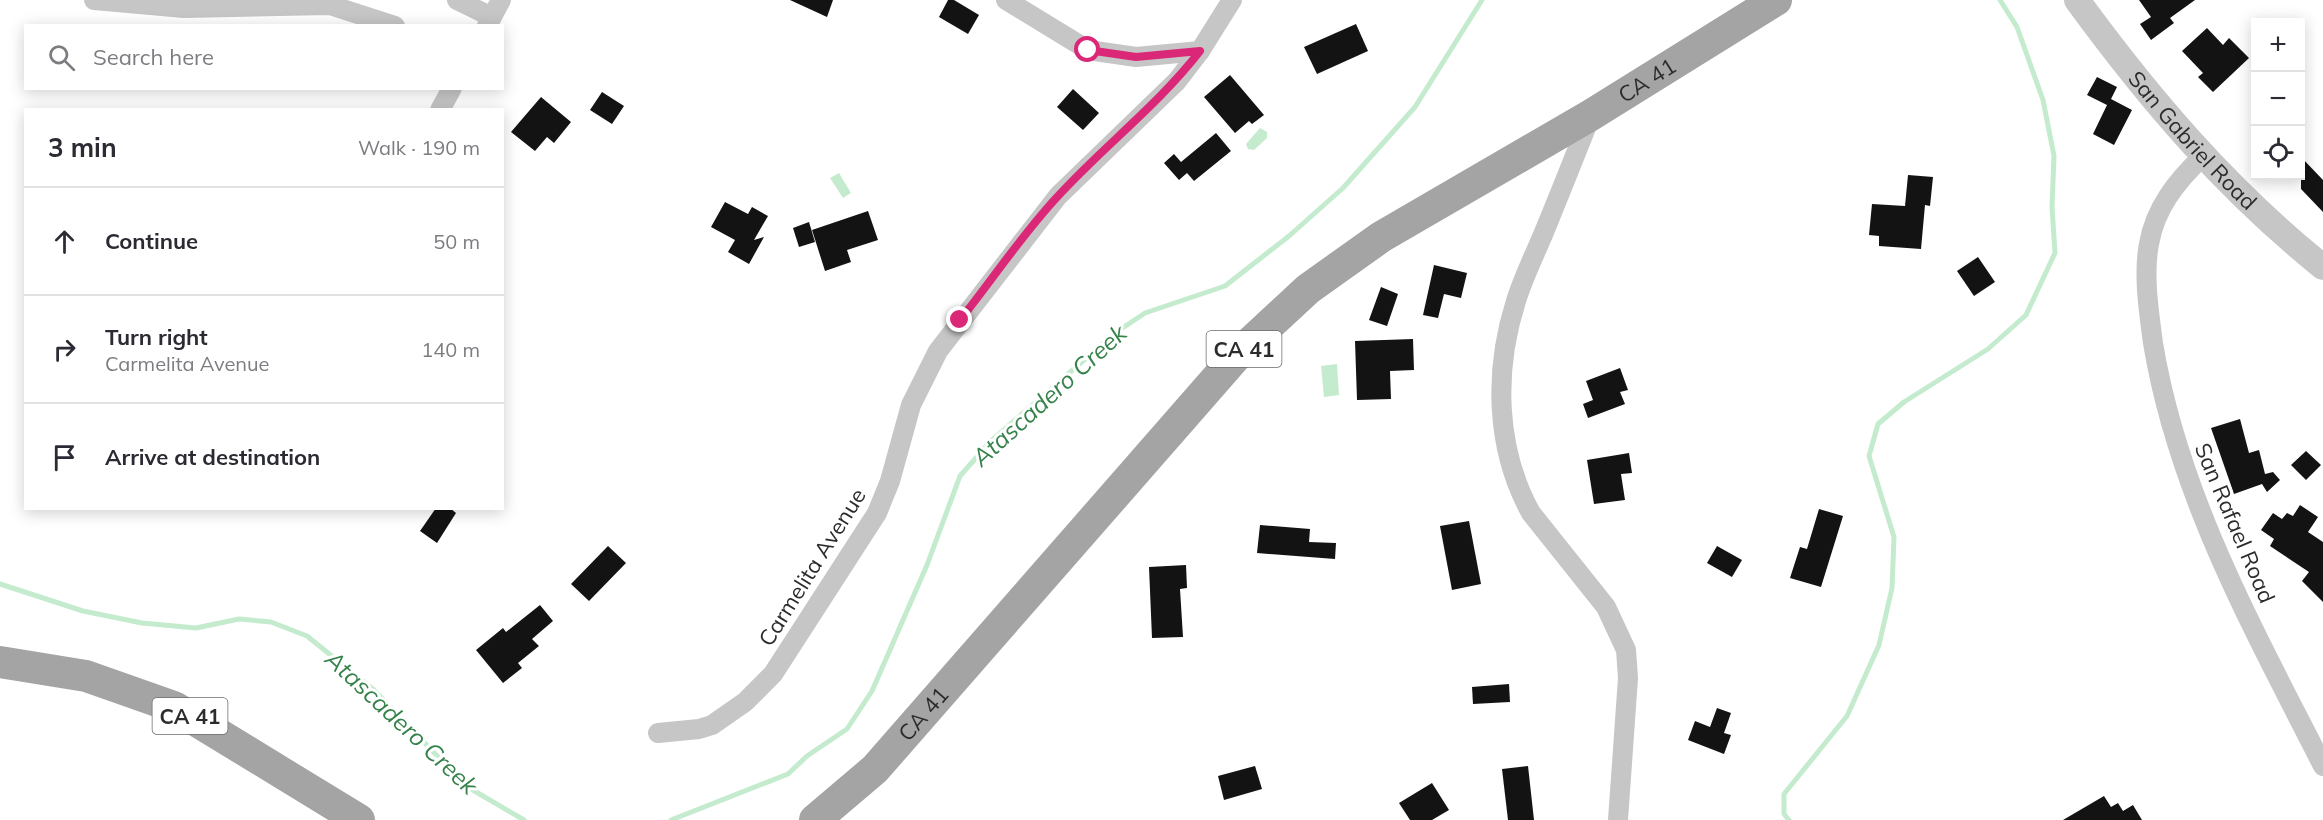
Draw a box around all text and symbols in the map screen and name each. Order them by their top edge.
map controls [2251,18,2305,180]
button: + [2251,18,2305,72]
search box [24,24,504,90]
route start [1074,36,1100,62]
icon: search [45,41,78,74]
text: Search here [93,43,214,71]
street label: CA 41 [1613,52,1681,109]
street label: San Gabriel Road [2122,65,2263,216]
button: − [2251,72,2305,126]
button: locate [2251,126,2305,180]
text: 3 min [48,131,117,164]
text: Walk · 190 m [358,135,480,160]
icon: ahead [48,225,81,258]
text: Continue [105,227,198,255]
text: 50 m [433,229,480,254]
route end [946,306,972,332]
water label: Atascadero Creek [965,317,1133,473]
text: Turn right [105,323,208,351]
road number: CA 41 [1206,331,1282,367]
icon: right [48,333,81,366]
text: 140 m [421,337,480,362]
text: Carmelita Avenue [105,351,269,376]
street label: San Rafael Road [2189,439,2281,607]
icon: arrive [48,441,81,474]
text: Arrive at destination [105,443,320,471]
street label: Carmelita Avenue [752,483,872,651]
water label: Atascadero Creek [319,643,485,801]
street label: CA 41 [892,681,955,747]
road number: CA 41 [152,698,228,734]

